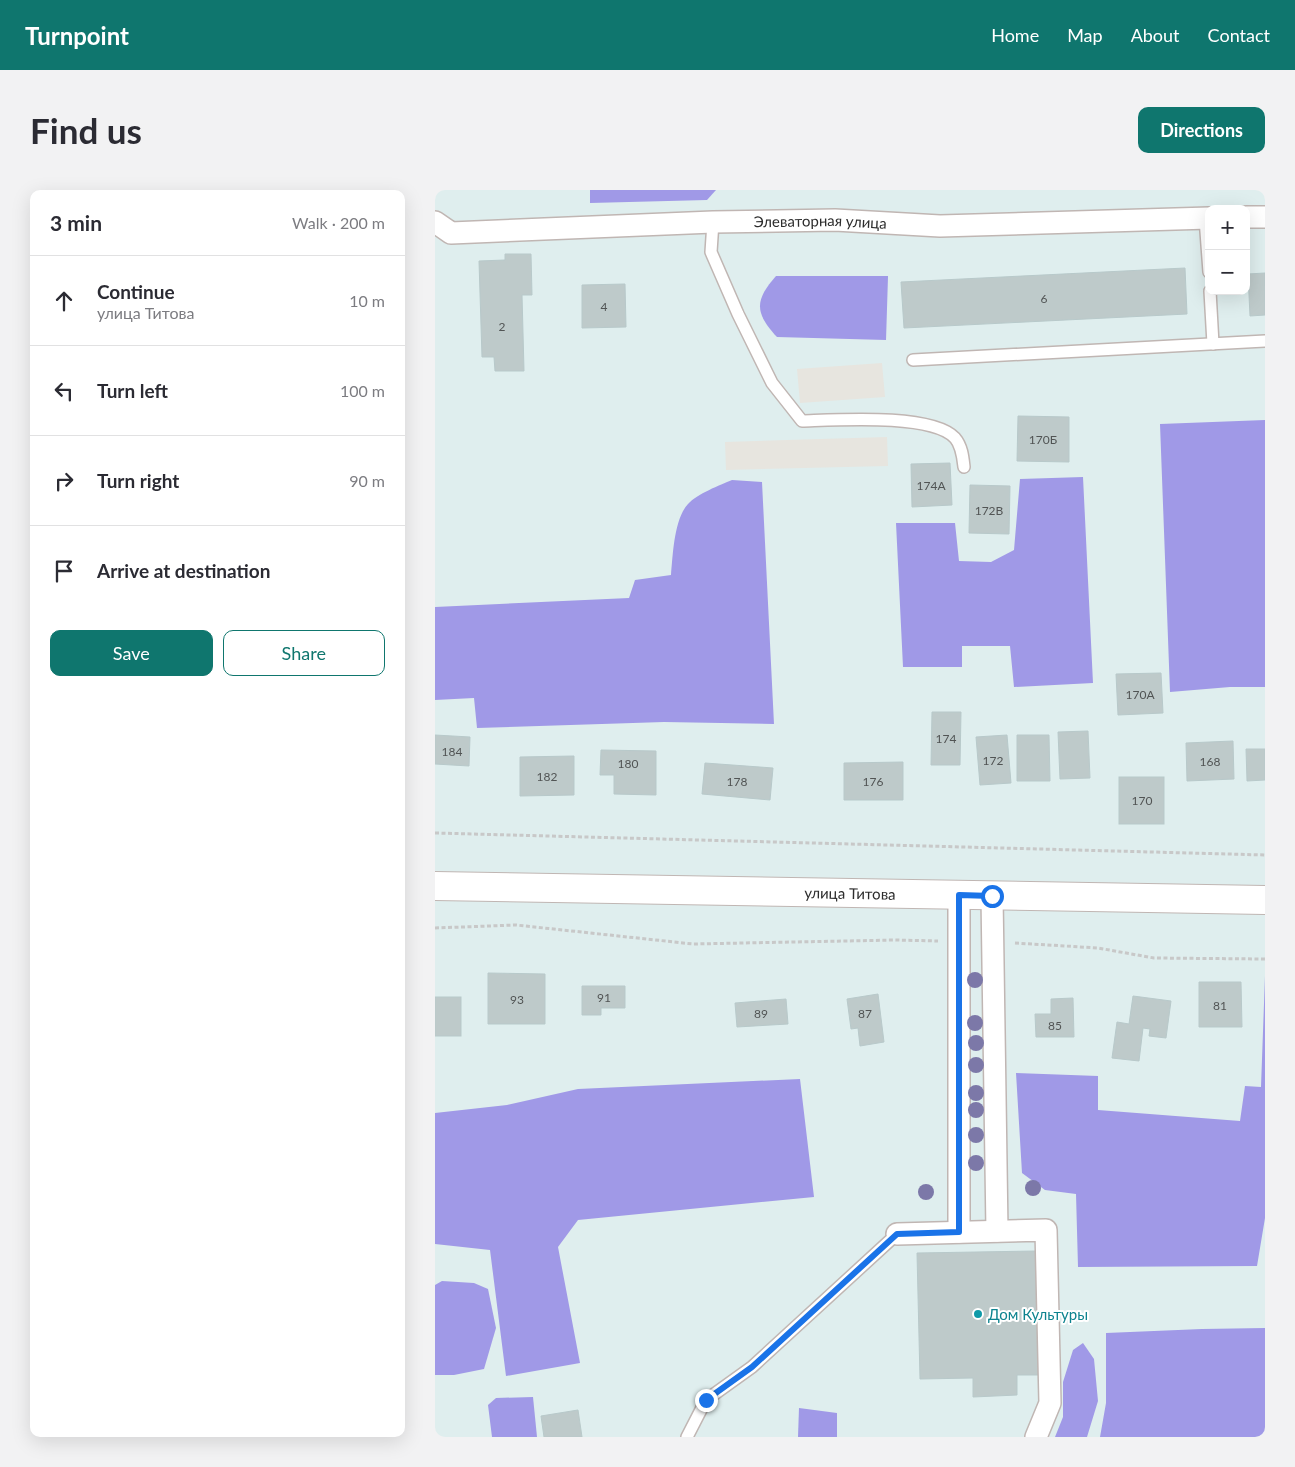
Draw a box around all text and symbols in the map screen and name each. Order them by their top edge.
text: Turnpoint [25,21,129,50]
text: Home [991,24,1039,46]
text: Map [1067,24,1103,46]
text: About [1131,24,1180,46]
text: Contact [1208,24,1270,46]
button: Directions [1138,107,1265,153]
text: Find us [30,109,142,151]
map controls [1205,205,1250,295]
button: + [1205,205,1250,250]
text: 3 min [50,210,102,235]
street label: Элеваторная улица [754,211,887,232]
text: Walk · 200 m [292,213,385,232]
button: − [1205,250,1250,295]
text: Continue [97,280,175,303]
icon: ahead [50,287,78,315]
text: 10 m [349,291,385,310]
house number: 6 [1041,291,1048,306]
house number: 4 [601,299,608,314]
text: улица Титова [97,303,194,322]
house number: 2 [499,319,506,334]
icon: left [50,377,78,405]
text: Turn left [97,379,168,402]
text: 100 m [340,381,385,400]
house number: 170Б [1029,432,1057,447]
icon: right [50,467,78,495]
text: Turn right [97,469,179,492]
text: 90 m [349,471,385,490]
house number: 174А [917,478,946,493]
house number: 172В [975,503,1004,518]
icon: arrive [50,557,78,585]
text: Arrive at destination [97,559,270,582]
button: Save [50,630,213,676]
button: Share [223,630,385,676]
house number: 170А [1126,687,1155,702]
house number: 174 [936,731,956,746]
house number: 184 [442,744,462,759]
house number: 172 [983,753,1003,768]
house number: 168 [1200,754,1220,769]
house number: 180 [618,756,638,771]
house number: 182 [537,769,557,784]
house number: 178 [727,774,747,789]
house number: 176 [863,774,883,789]
house number: 170 [1132,793,1152,808]
street label: улица Титова [804,883,896,903]
route start [981,885,1004,908]
house number: 91 [597,990,611,1005]
house number: 93 [510,992,524,1007]
house number: 81 [1213,998,1227,1013]
house number: 89 [754,1006,768,1021]
house number: 87 [858,1006,872,1021]
house number: 85 [1048,1018,1062,1033]
place label: Дом Культуры [988,1305,1088,1323]
marker: Дом Культуры [972,1308,984,1320]
route end [695,1389,718,1412]

